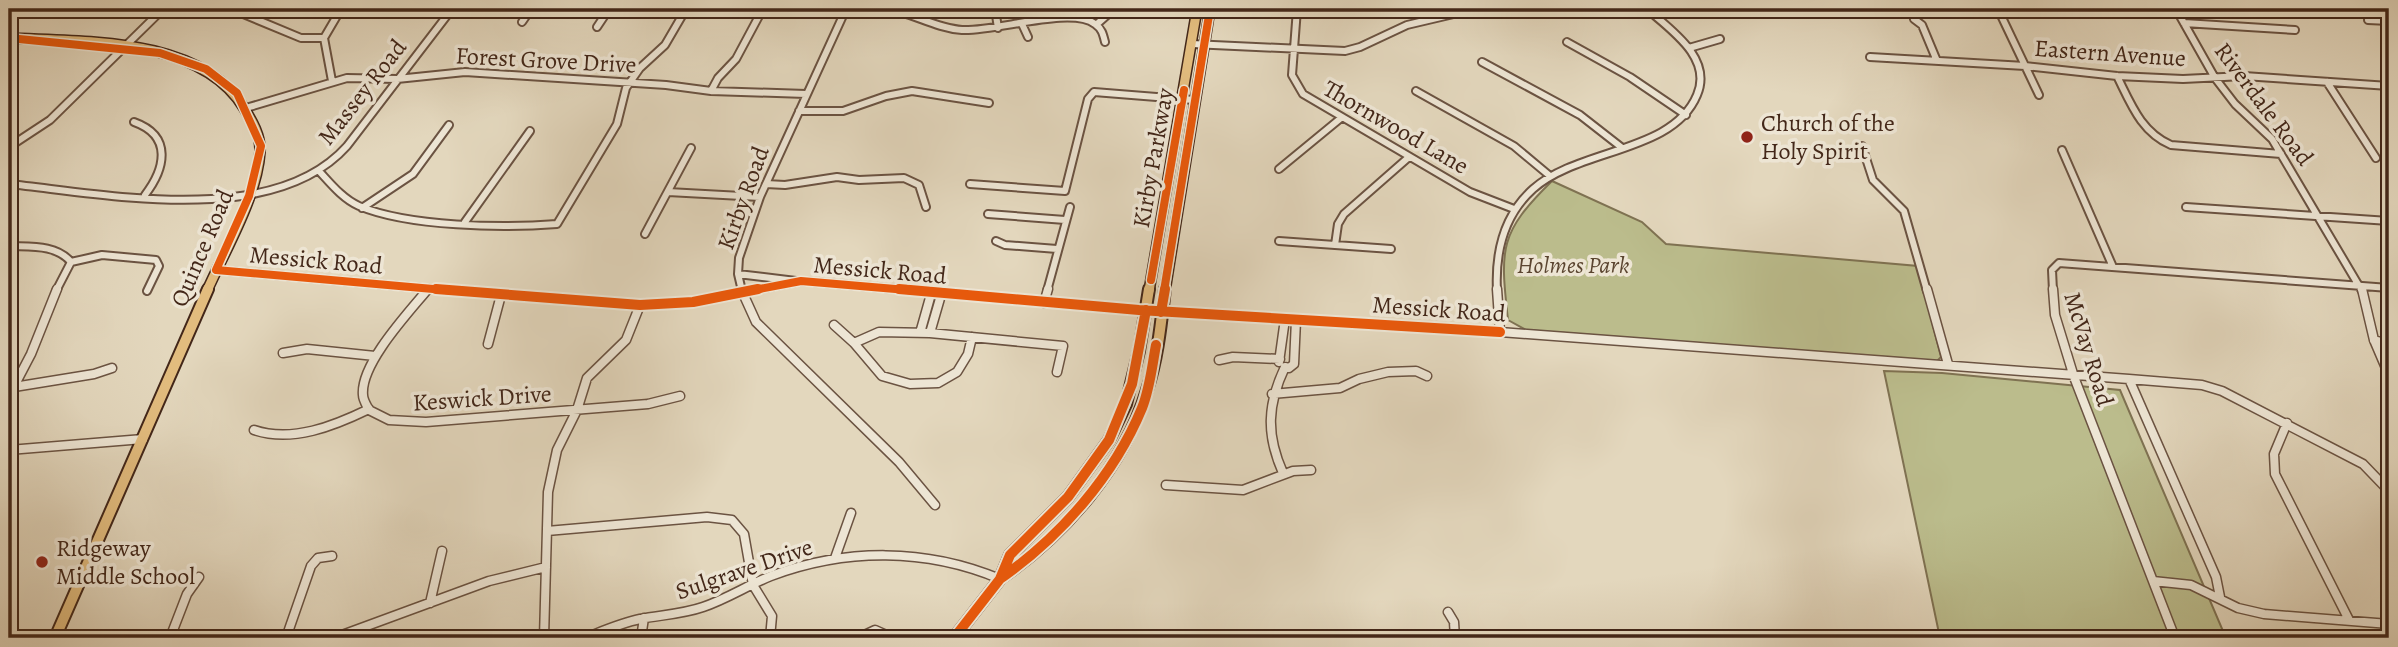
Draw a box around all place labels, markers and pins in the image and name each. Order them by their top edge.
place label: Church of the Holy Spirit [1761,107,1895,167]
marker: Church of the Holy Spirit [1739,129,1755,145]
place label: Ridgeway Middle School [56,532,195,592]
marker: Ridgeway Middle School [34,554,50,570]

